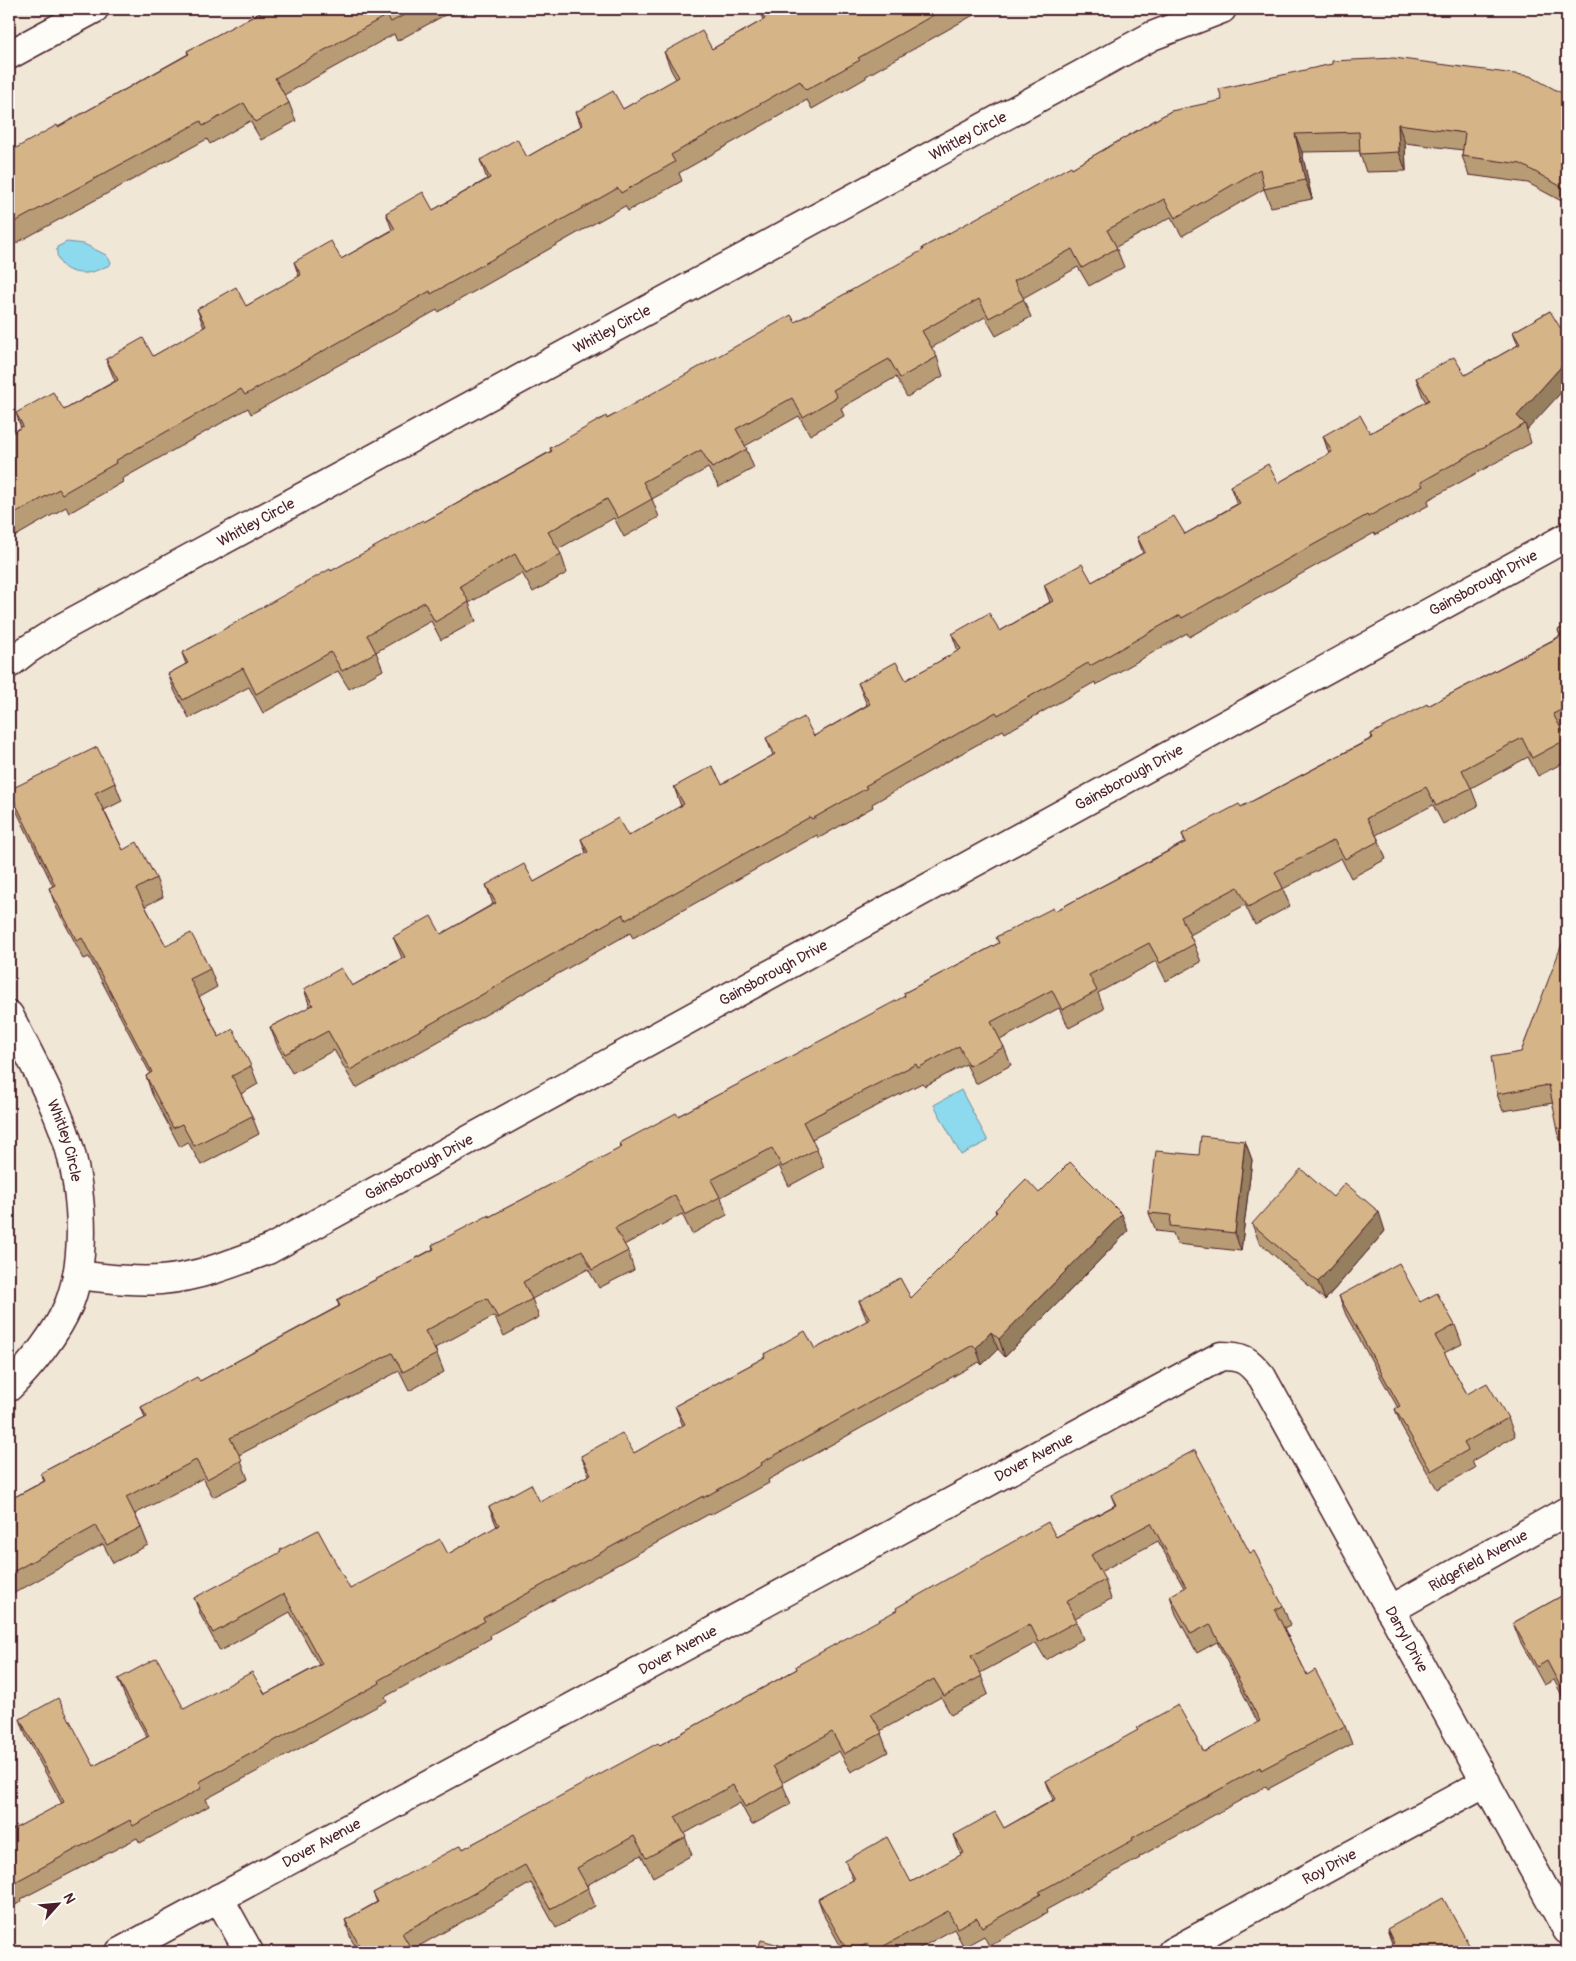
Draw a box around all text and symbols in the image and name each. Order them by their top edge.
street label: Whitley Circle [926,107,1010,165]
street label: Whitley Circle [570,300,654,358]
street label: Whitley Circle [214,493,298,551]
street label: Gainsborough Drive [1426,545,1541,620]
street label: Gainsborough Drive [1072,740,1187,815]
street label: Gainsborough Drive [716,935,831,1010]
street label: Whitley Circle [43,1097,86,1184]
street label: Gainsborough Drive [362,1130,477,1204]
street label: Dover Avenue [991,1428,1077,1486]
street label: Ridgefield Avenue [1425,1525,1531,1596]
street label: Darryl Drive [1381,1603,1433,1676]
street label: Dover Avenue [635,1621,721,1679]
street label: Dover Avenue [279,1814,364,1872]
street label: Roy Drive [1299,1844,1360,1889]
north arrow [32,1878,82,1928]
text: N [59,1890,79,1906]

